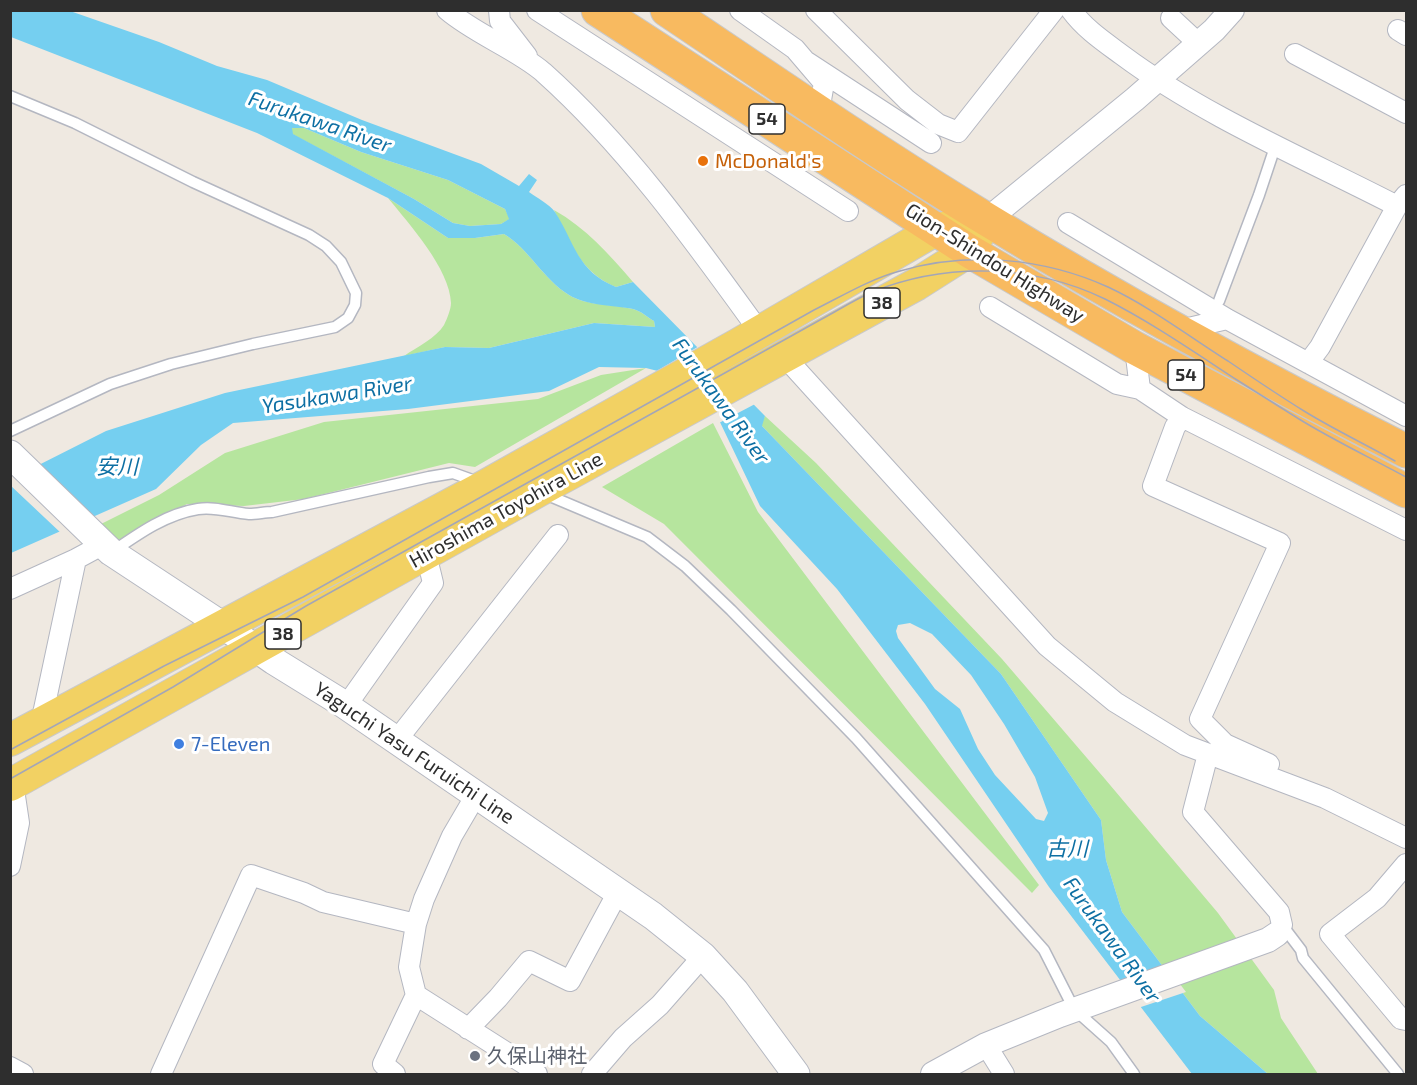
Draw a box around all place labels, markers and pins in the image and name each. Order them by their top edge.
place label: McDonald's [715,149,821,173]
marker: McDonald's [696,154,710,168]
place label: 7-Eleven [191,732,270,756]
marker: 7-Eleven [172,737,186,751]
place label: 久保山神社 [487,1044,587,1068]
marker: 久保山神社 [468,1049,482,1063]

